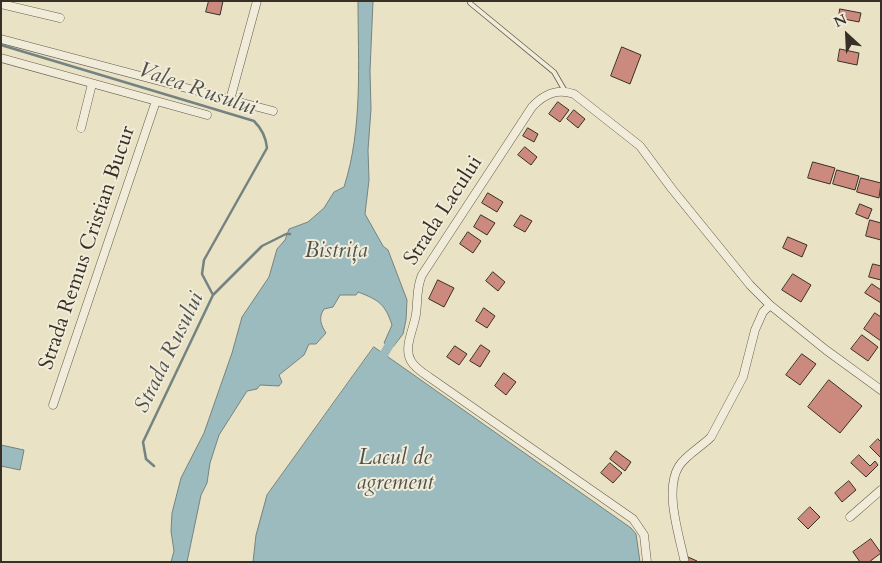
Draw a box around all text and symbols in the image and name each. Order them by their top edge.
north arrow [822,10,872,60]
text: N [831,10,850,32]
water label: Valea Rusului [135,58,259,122]
street label: Strada Remus Cristian Bucur [34,123,142,373]
street label: Strada Lacului [399,152,489,270]
water label: Bistrița [305,239,367,265]
water label: Strada Rusului [129,288,211,418]
water label: Lacul de agrement [357,446,433,498]

